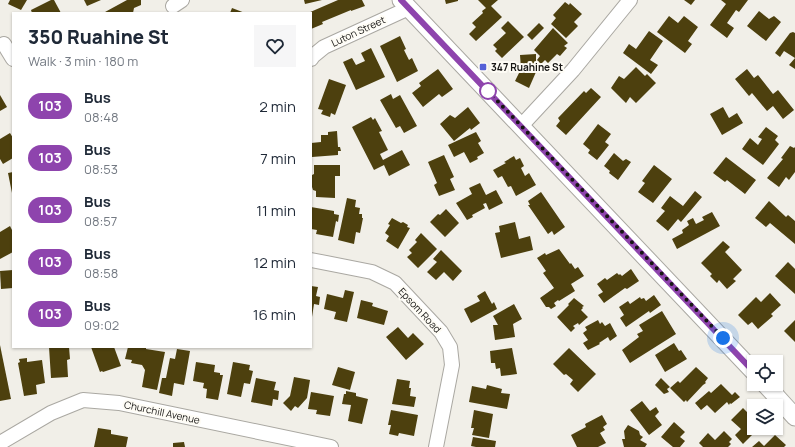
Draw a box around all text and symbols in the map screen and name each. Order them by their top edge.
street label: Luton Street [329,12,387,50]
text: 350 Ruahine St [28,24,169,50]
button: heart [254,25,296,67]
text: Walk · 3 min · 180 m [28,52,138,70]
place label: 347 Ruahine St [491,60,563,74]
marker: 347 Ruahine St [478,62,488,72]
unlabelled marker [479,82,497,100]
text: Bus [84,87,111,108]
text: 103 [38,96,62,115]
text: 2 min [259,96,296,117]
text: 08:48 [84,108,119,126]
text: Bus [84,139,111,160]
text: 103 [38,148,62,167]
text: 7 min [260,148,296,169]
text: 08:53 [84,160,118,178]
text: Bus [84,191,111,212]
text: 103 [38,200,62,219]
text: 11 min [256,200,296,221]
text: 08:57 [84,212,117,230]
text: Bus [84,243,111,264]
text: 103 [38,252,62,271]
text: 12 min [253,252,296,273]
text: 08:58 [84,264,118,282]
street label: Epsom Road [395,284,445,336]
text: Bus [84,295,111,316]
text: 103 [38,304,62,323]
text: 16 min [253,304,296,325]
text: 09:02 [84,316,119,334]
your location [713,328,733,348]
map controls [747,355,783,435]
button: locate [747,355,783,391]
street label: Churchill Avenue [123,397,201,427]
button: layers [747,399,783,435]

